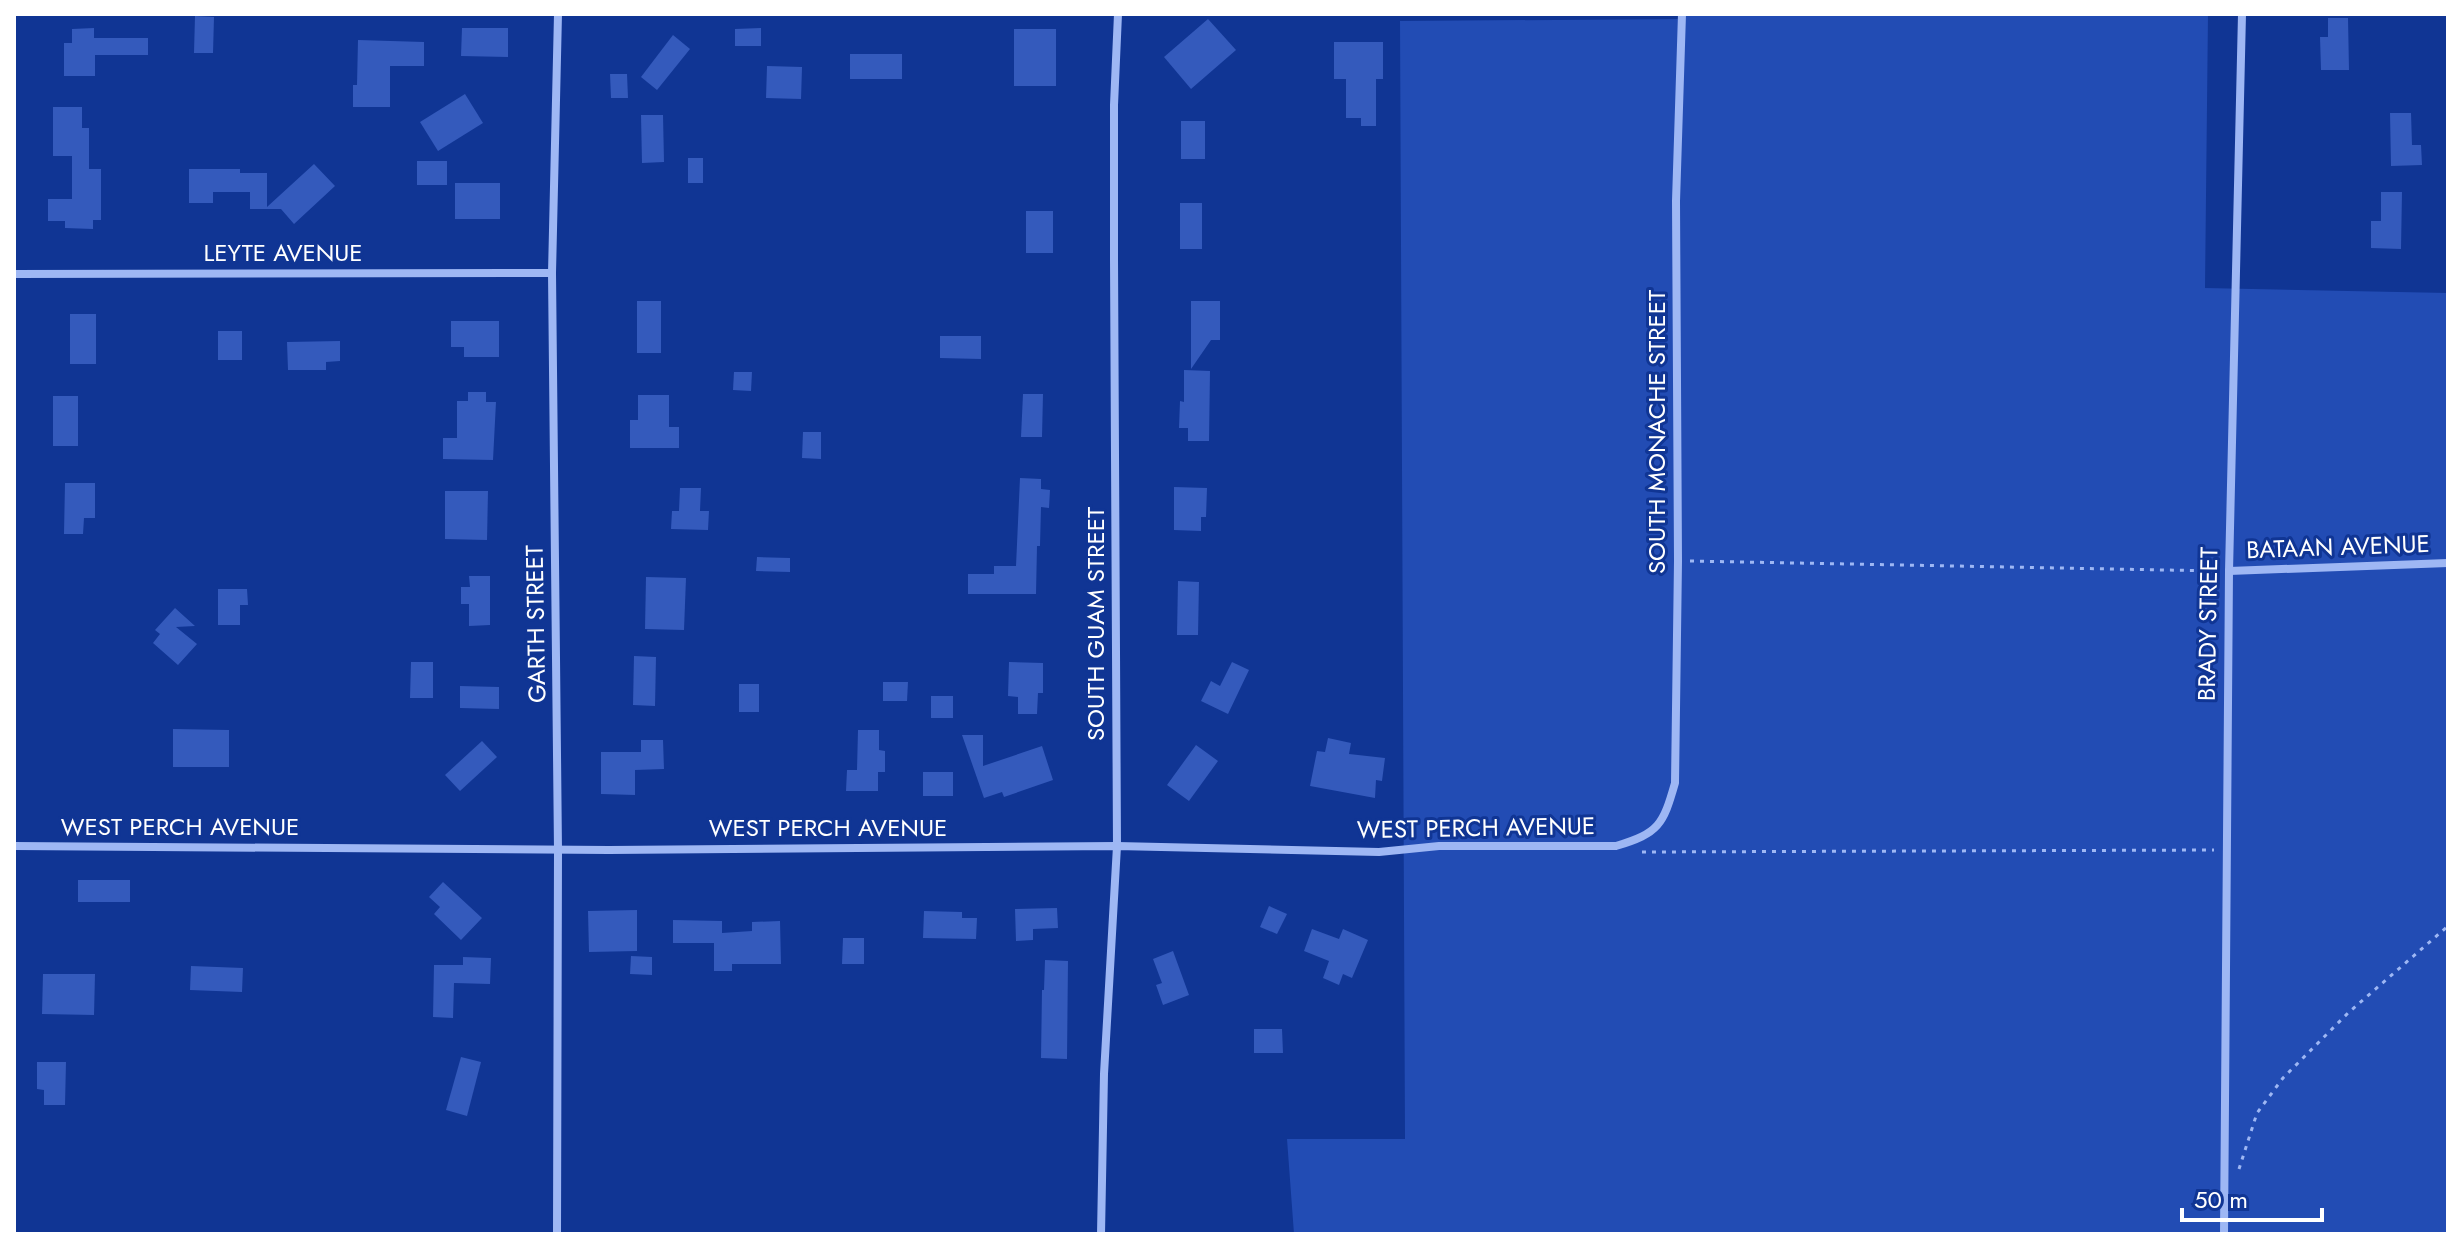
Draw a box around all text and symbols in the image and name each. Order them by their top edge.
street label: LEYTE AVENUE [203,235,363,270]
street label: SOUTH MONACHE STREET [1639,290,1674,574]
street label: SOUTH GUAM STREET [1078,507,1113,741]
street label: BATAAN AVENUE [2246,526,2430,567]
street label: GARTH STREET [517,545,554,703]
street label: BRADY STREET [2189,547,2226,701]
street label: WEST PERCH AVENUE [1357,808,1595,847]
street label: WEST PERCH AVENUE [61,809,299,844]
street label: WEST PERCH AVENUE [709,810,947,845]
scale bar [2182,1172,2322,1222]
text: 50 m [2194,1182,2248,1217]

